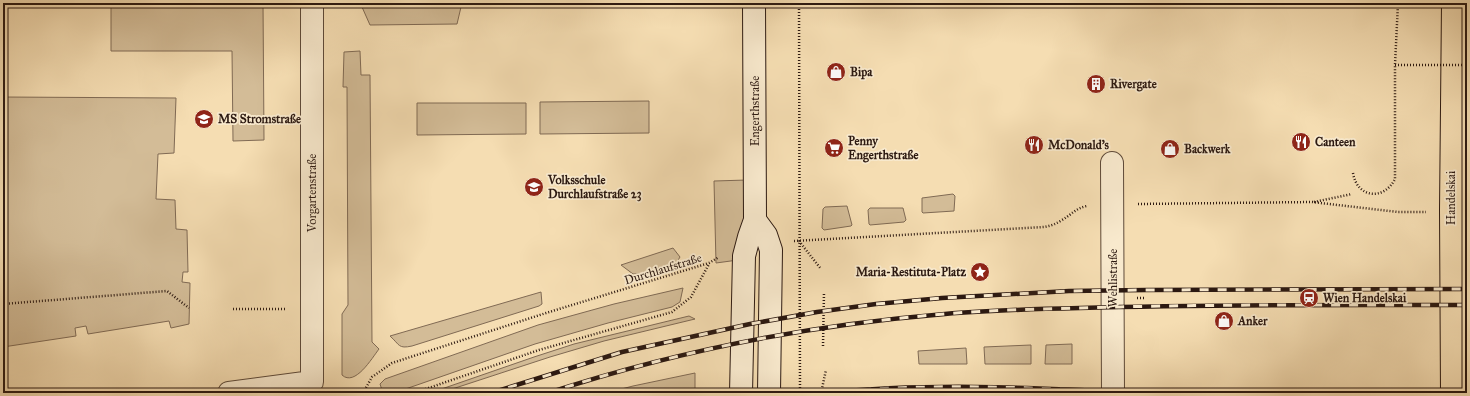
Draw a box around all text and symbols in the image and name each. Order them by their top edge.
shop icon: Bipa [825,61,847,83]
place label: Bipa [850,65,873,80]
building icon: Rivergate [1085,73,1107,95]
street label: Engerthstraße [748,76,763,146]
place label: Rivergate [1110,77,1157,92]
school or university icon: MS Stromstraße [193,108,215,130]
place label: MS Stromstraße [218,112,301,126]
restaurant icon: Canteen [1290,131,1312,153]
place label: Penny Engerthstraße [848,134,919,163]
restaurant icon: McDonald's [1023,134,1045,156]
place label: Canteen [1315,135,1356,149]
supermarket icon: Penny Engerthstraße [823,137,845,159]
place label: McDonald's [1048,138,1110,152]
shop icon: Backwerk [1159,138,1181,160]
place label: Backwerk [1184,142,1231,156]
street label: Vorgartenstraße [305,154,320,233]
street label: Handelskai [1444,170,1458,225]
place label: Volksschule Durchlaufstraße 23 [547,173,642,202]
school or university icon: Volksschule Durchlaufstraße 23 [523,176,545,198]
street label: Wehlistraße [1106,249,1120,307]
street label: Durchlaufstraße [623,251,703,287]
place icon: Maria-Restituta-Platz [969,261,991,283]
place label: Maria-Restituta-Platz [856,265,966,279]
station icon: Wien Handelskai [1298,287,1320,309]
place label: Wien Handelskai [1323,291,1407,305]
shop icon: Anker [1213,310,1235,332]
place label: Anker [1237,314,1268,328]

